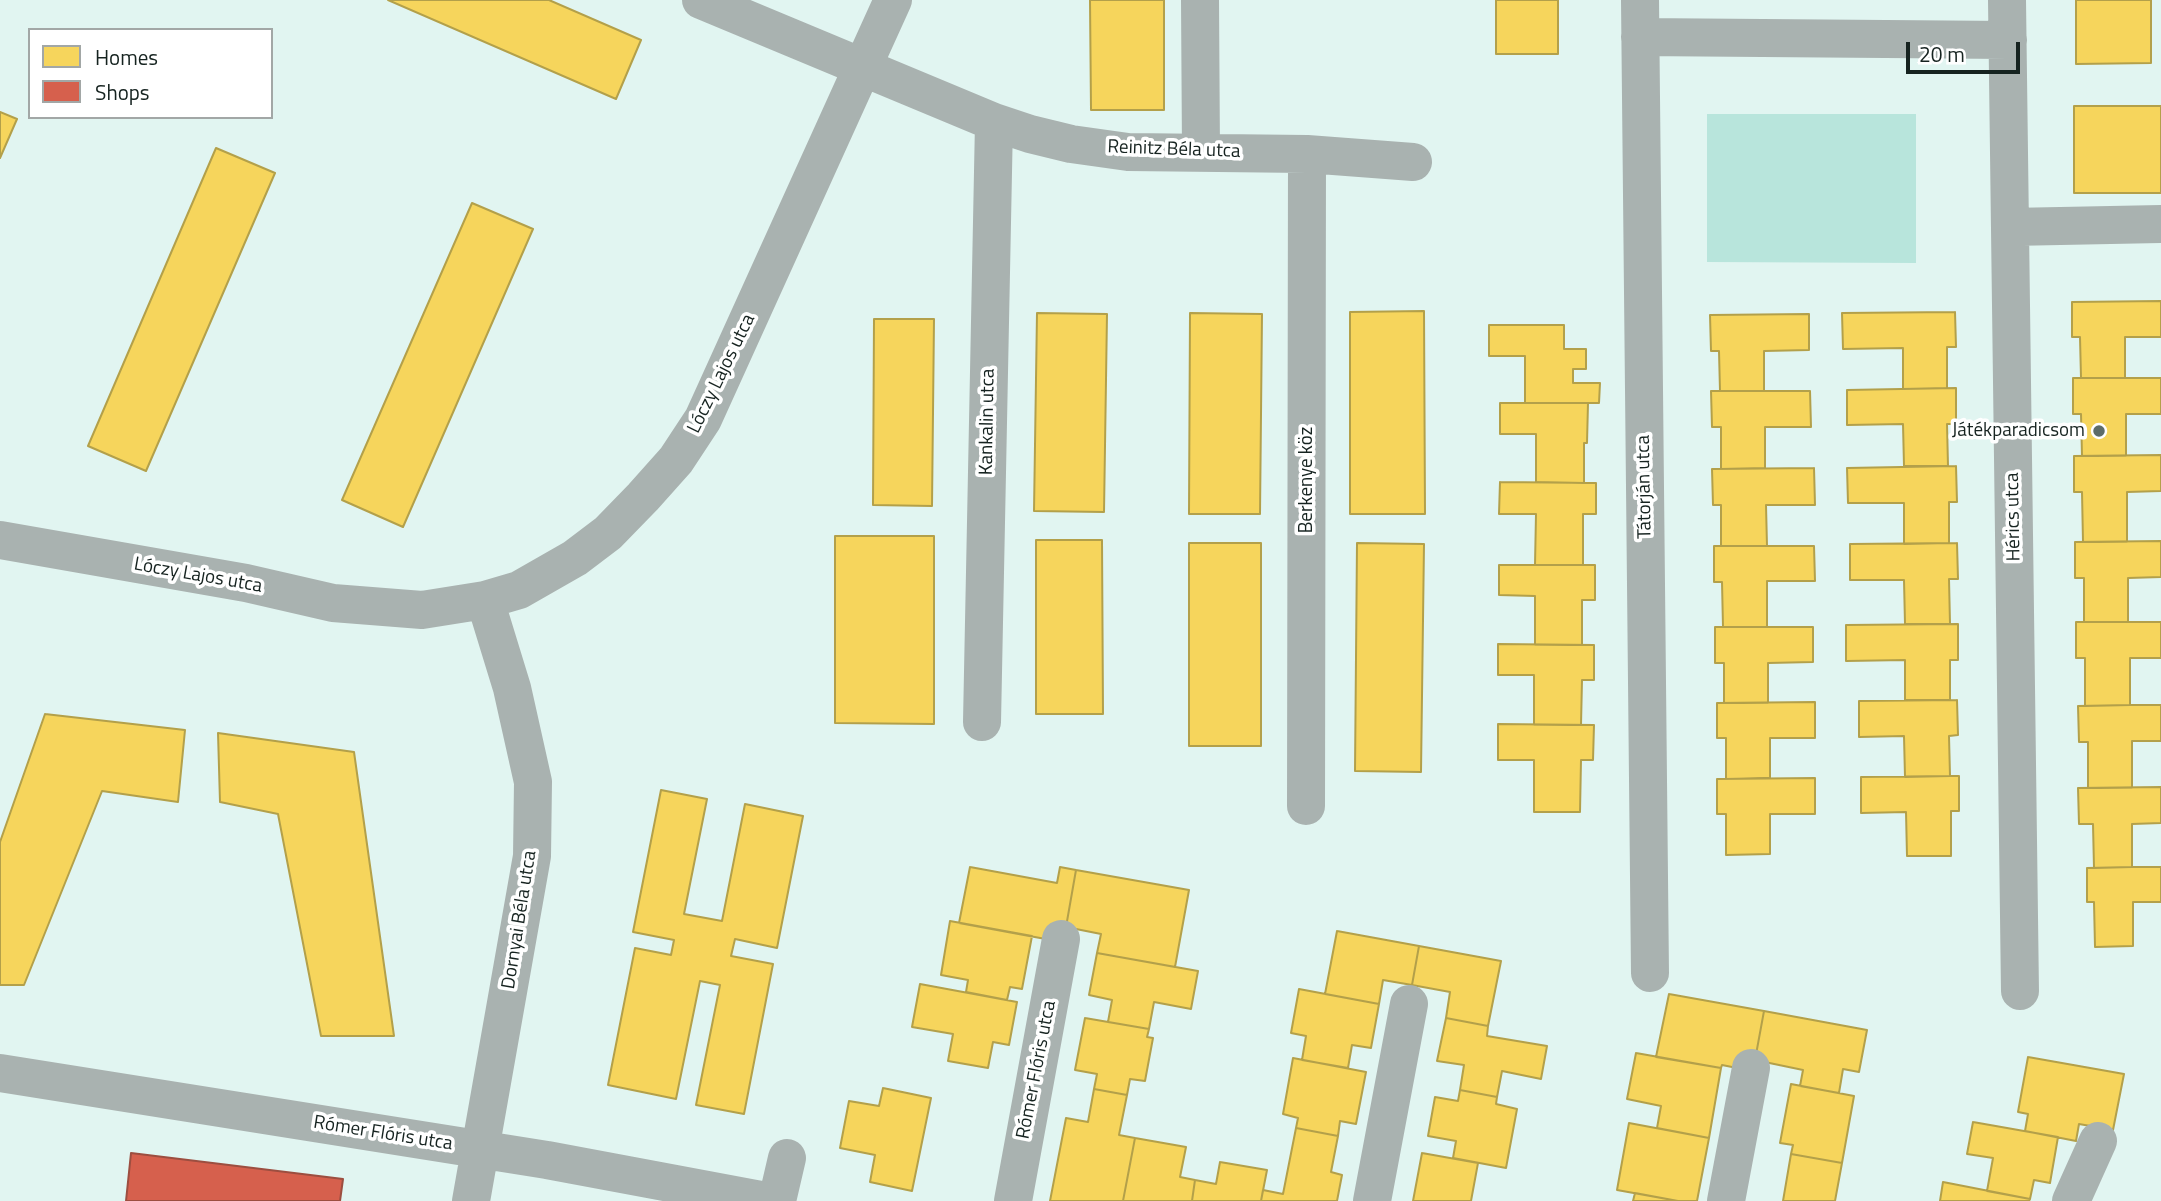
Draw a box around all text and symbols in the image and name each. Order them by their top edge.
legend [28,28,273,119]
scale bar [1909,28,2023,72]
text: 20 m [1919,38,1965,70]
text: Homes [95,41,158,73]
text: Shops [95,76,150,108]
street label: Reinitz Béla utca [1107,136,1241,164]
street label: Lóczy Lajos utca [683,311,761,437]
street label: Kankalin utca [976,369,1000,475]
place label: Játékparadicsom [1952,420,2085,442]
marker: Játékparadicsom [2091,423,2107,439]
street label: Berkenye köz [1296,427,1318,533]
street label: Tátorján utca [1633,435,1657,539]
street label: Hérics utca [2002,472,2026,562]
street label: Lóczy Lajos utca [132,554,264,598]
street label: Dornyai Béla utca [498,849,542,991]
street label: Rómer Flóris utca [1012,999,1062,1141]
street label: Rómer Flóris utca [312,1112,454,1156]

